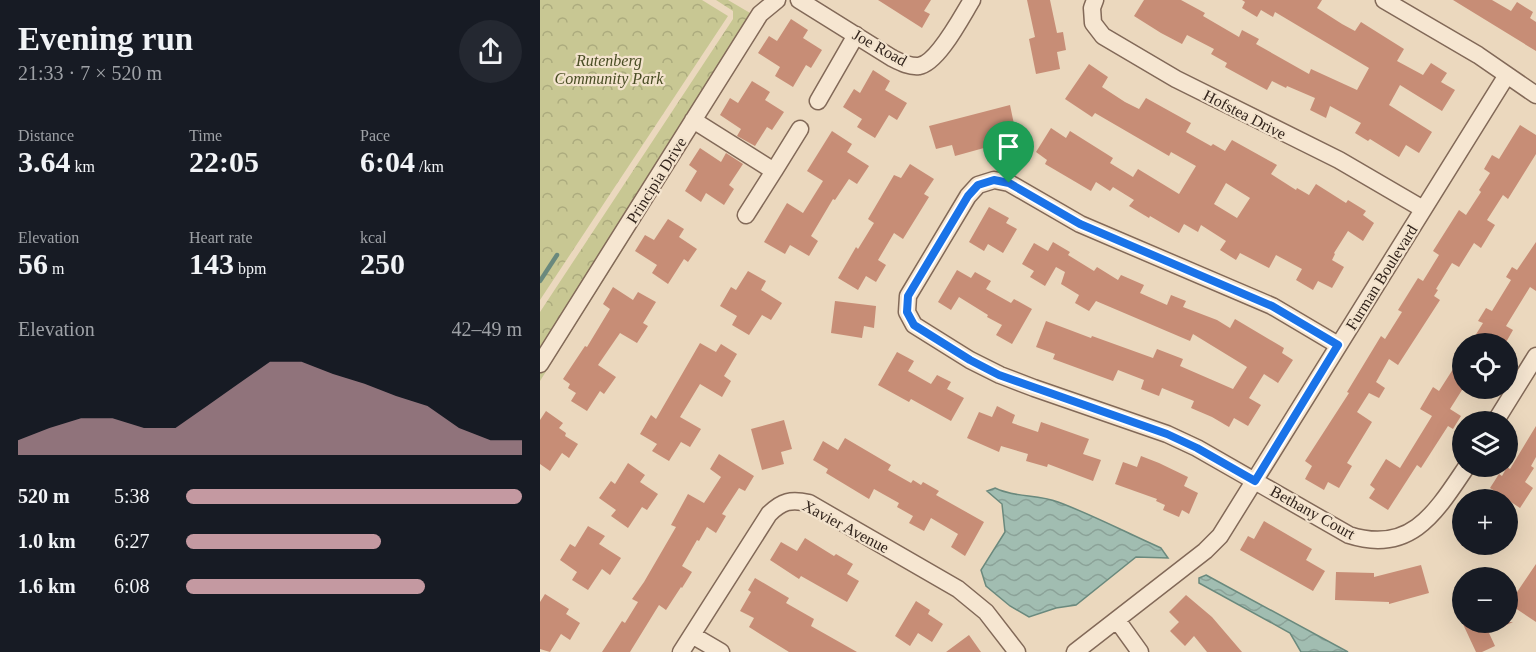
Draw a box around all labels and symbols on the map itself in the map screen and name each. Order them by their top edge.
street label: Joe Road [850,26,910,69]
park label: Rutenberg Community Park [555,52,664,88]
street label: Hofstea Drive [1201,86,1289,142]
pin [983,121,1034,183]
street label: Principia Drive [623,134,691,227]
street label: Furman Boulevard [1342,222,1421,333]
street label: Bethany Court [1267,482,1358,544]
street label: Xavier Avenue [800,497,892,556]

